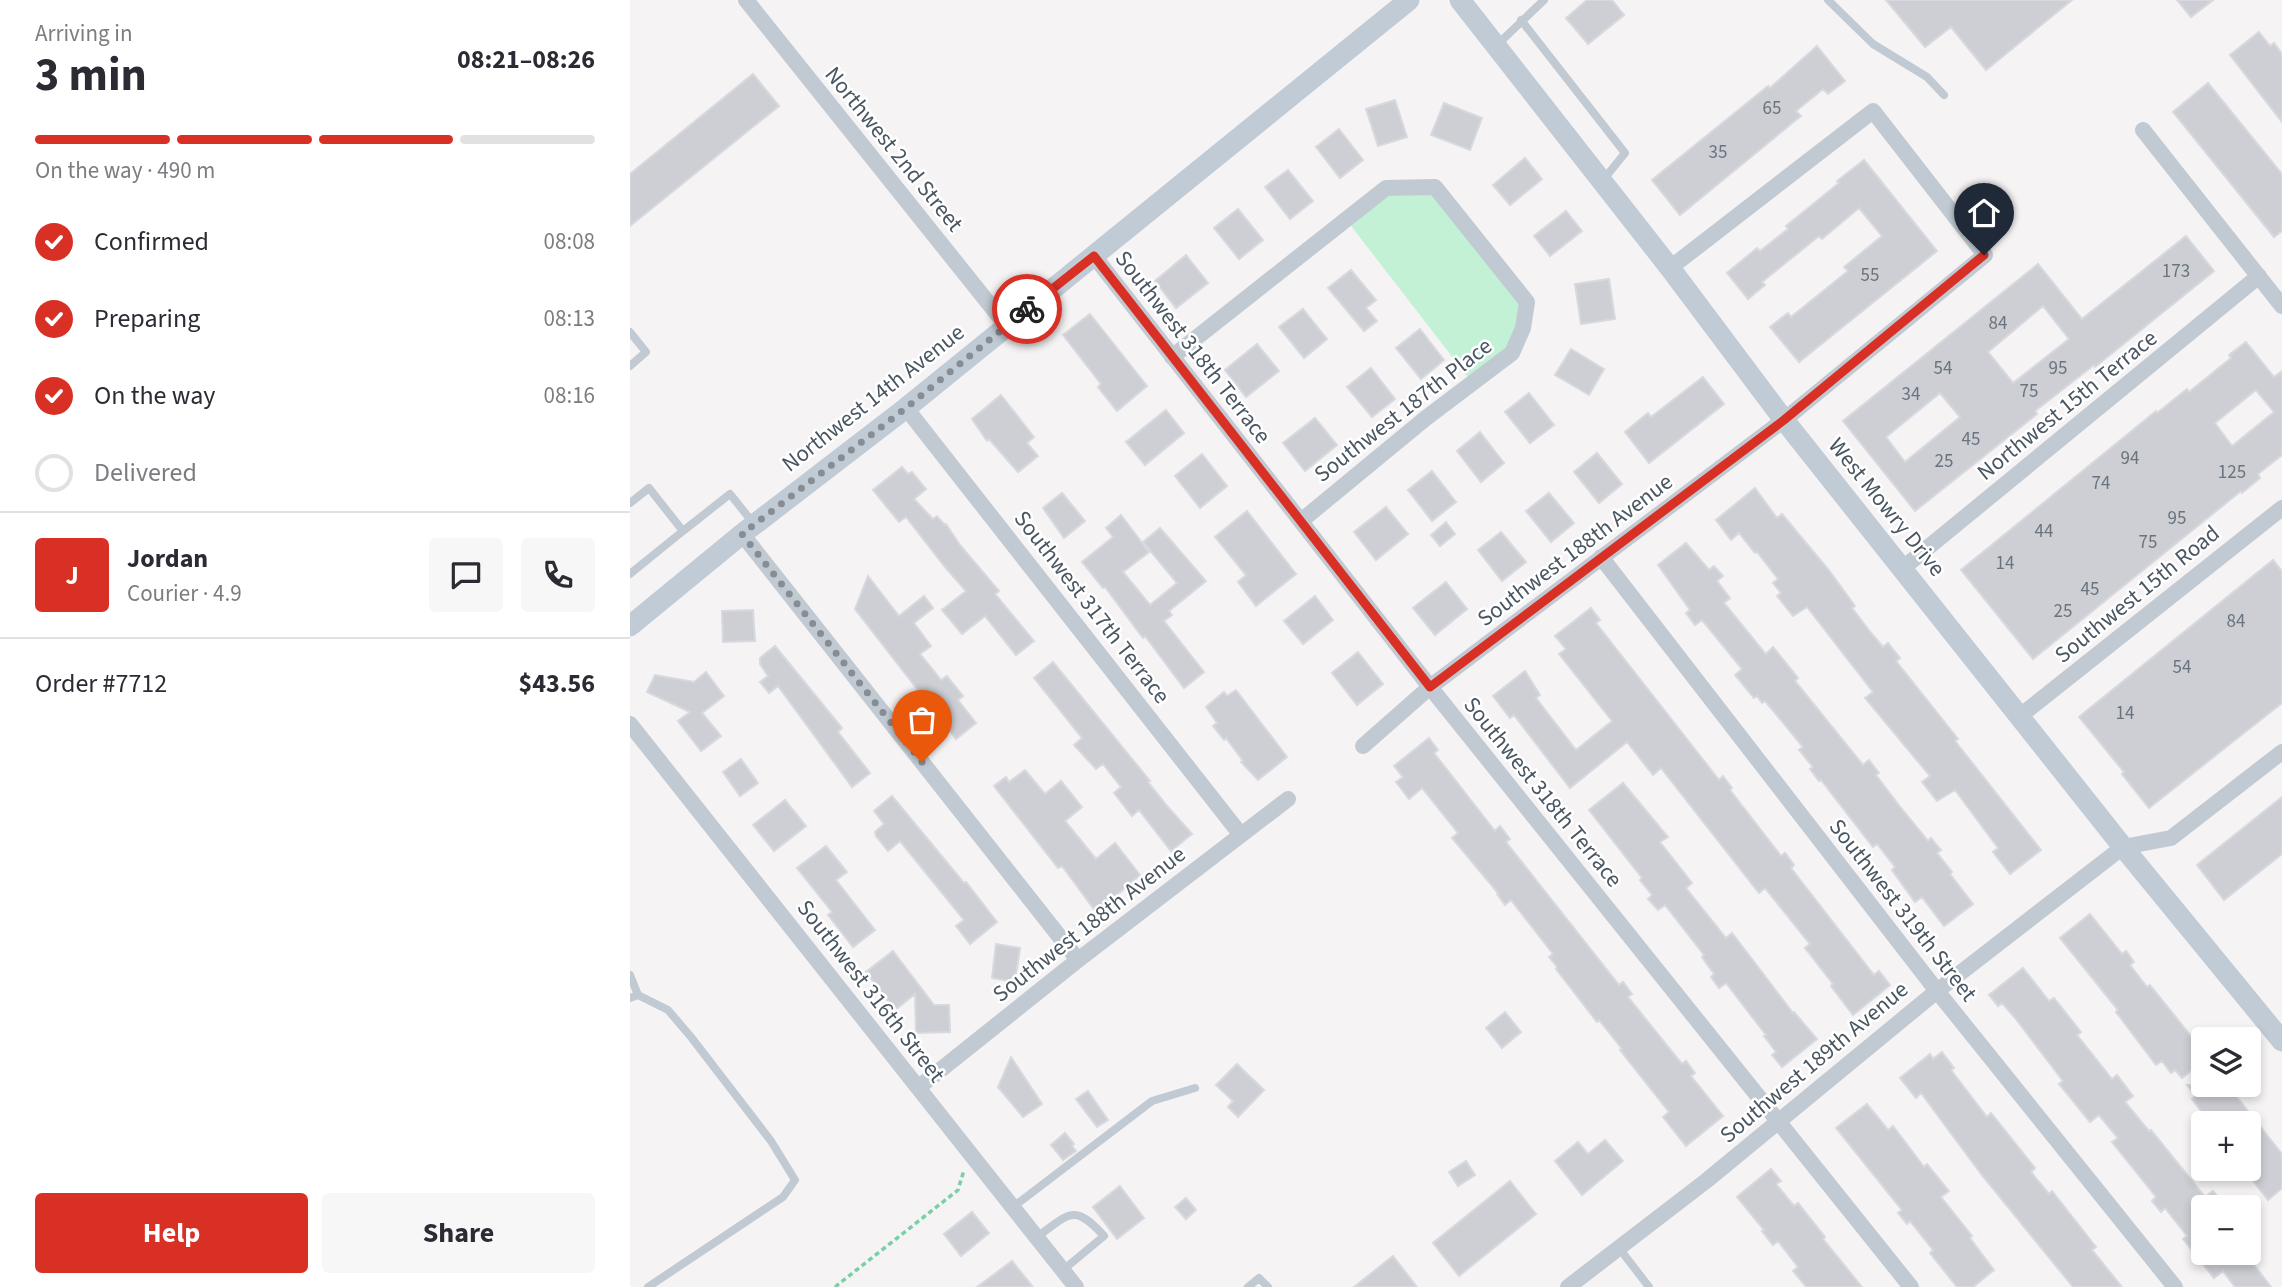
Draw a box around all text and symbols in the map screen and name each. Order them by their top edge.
text: Arriving in [35,17,133,50]
text: 08:21–08:26 [457,41,595,78]
text: 3 min [35,43,147,108]
street label: Northwest 2nd Street [817,59,971,239]
house number: 65 [1763,95,1781,122]
house number: 35 [1709,139,1727,166]
text: On the way · 490 m [35,154,215,187]
pin [1954,183,2014,255]
icon: home [1965,194,2003,232]
icon: check [35,223,73,261]
text: Confirmed [94,223,209,260]
text: 08:08 [544,225,595,258]
street label: Southwest 318th Terrace [1107,244,1279,450]
house number: 173 [2162,258,2190,285]
house number: 55 [1861,262,1879,289]
courier [992,274,1062,344]
icon: bike [1008,290,1046,328]
icon: check [35,300,73,338]
text: Preparing [94,300,200,337]
text: 08:13 [544,302,595,335]
house number: 84 [1989,310,2007,337]
street label: Northwest 14th Avenue [775,316,971,480]
street label: Northwest 15th Terrace [1970,322,2164,488]
street label: Southwest 187th Place [1307,330,1499,490]
house number: 54 [1934,355,1952,382]
house number: 95 [2049,355,2067,382]
icon: check [35,377,73,415]
text: On the way [94,377,215,414]
house number: 75 [2020,378,2038,405]
text: 08:16 [544,379,595,412]
house number: 34 [1902,381,1920,408]
house number: 45 [1962,426,1980,453]
street label: West Mowry Drive [1821,430,1953,584]
house number: 94 [2121,445,2139,472]
house number: 25 [1935,448,1953,475]
text: Delivered [94,454,197,491]
house number: 125 [2218,459,2246,486]
street label: Southwest 188th Avenue [1470,465,1680,635]
house number: 74 [2092,470,2110,497]
street label: Southwest 317th Terrace [1006,504,1178,710]
house number: 95 [2168,505,2186,532]
street label: Southwest 15th Road [2047,517,2227,671]
house number: 44 [2035,518,2053,545]
house number: 75 [2139,529,2157,556]
button: chat [429,538,503,612]
button: phone [521,538,595,612]
text: Jordan [127,540,208,577]
house number: 14 [1996,550,2014,577]
text: J [65,557,79,594]
house number: 45 [2081,576,2099,603]
text: Courier · 4.9 [127,577,242,610]
house number: 25 [2054,598,2072,625]
house number: 84 [2227,608,2245,635]
house number: 54 [2173,654,2191,681]
text: Order #7712 [35,665,167,702]
text: $43.56 [519,665,595,702]
pin [892,690,952,762]
street label: Southwest 318th Terrace [1456,690,1630,894]
house number: 14 [2116,700,2134,727]
icon: bag [903,701,941,739]
street label: Southwest 319th Street [1821,812,1985,1008]
street label: Southwest 188th Avenue [985,838,1193,1010]
street label: Southwest 316th Street [789,893,953,1089]
street label: Southwest 189th Avenue [1713,973,1915,1151]
map controls [2191,1027,2261,1265]
button: layers [2191,1027,2261,1097]
button: + [2191,1111,2261,1181]
button: Help [35,1193,308,1273]
button: Share [322,1193,595,1273]
button: − [2191,1195,2261,1265]

